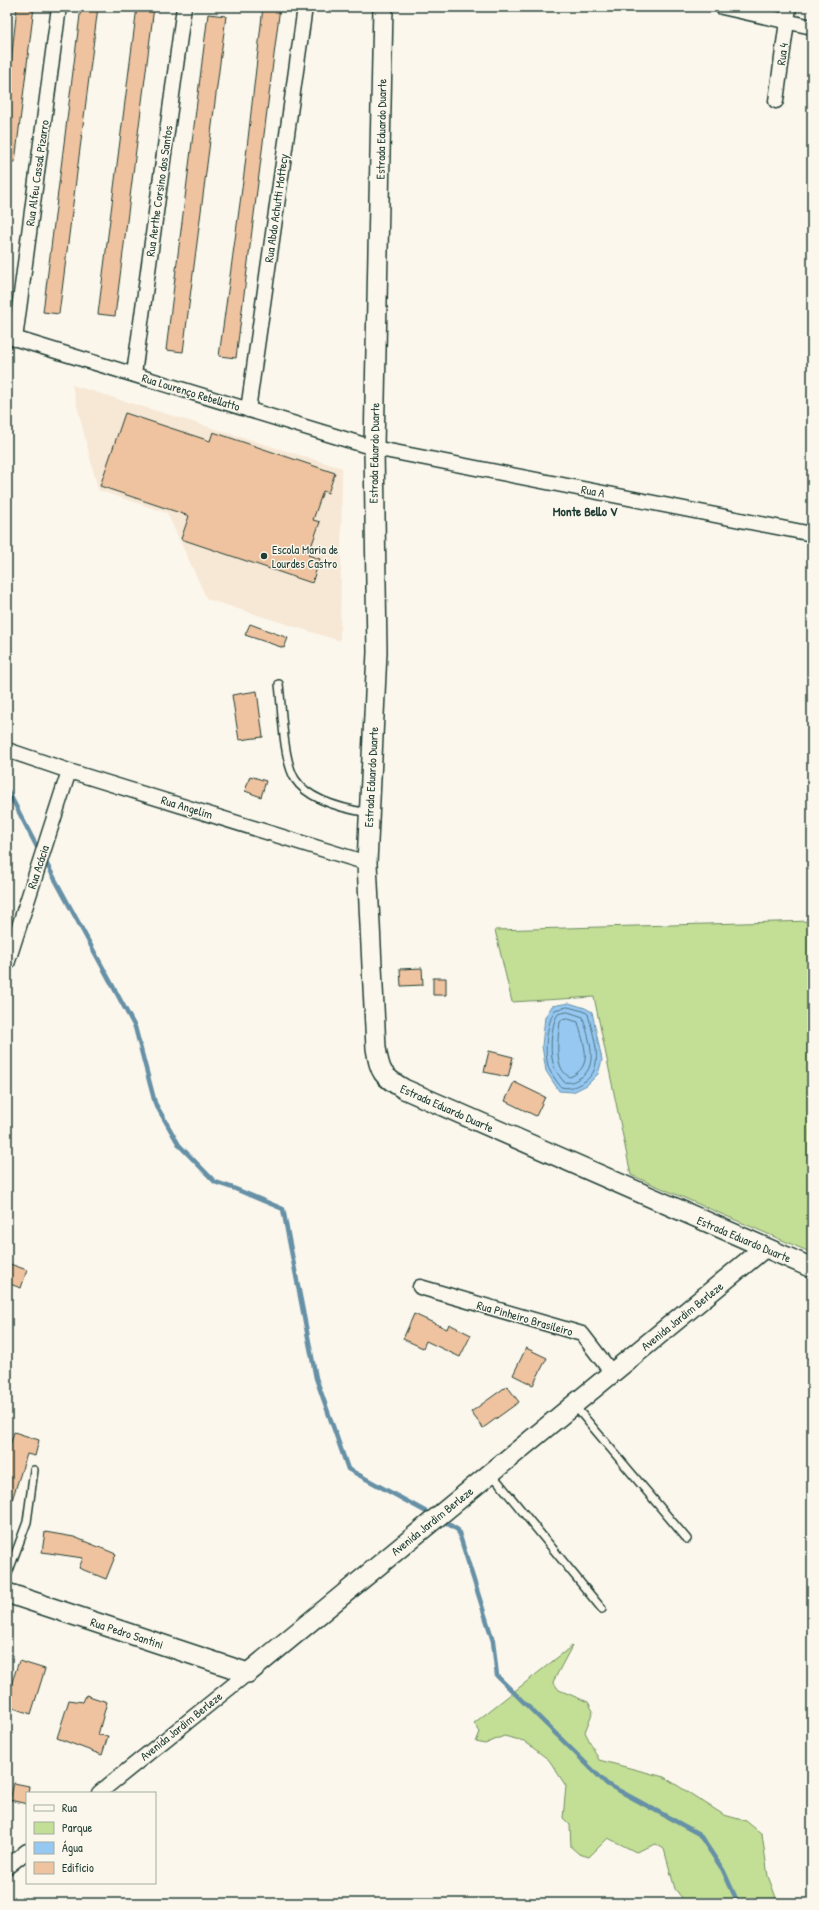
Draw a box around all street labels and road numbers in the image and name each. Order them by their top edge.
street label: Rua 4 [772,41,792,66]
street label: Estrada Eduardo Duarte [372,78,390,179]
street label: Rua Alfeu Cassal Pizarro [21,119,53,227]
street label: Rua Aerthe Corsino dos Santos [141,124,177,258]
street label: Rua Abdo Achutti Mottecy [260,153,292,263]
street label: Rua Lourenço Rebellatto [140,369,242,415]
street label: Estrada Eduardo Duarte [365,402,383,503]
street label: Rua A [580,480,606,502]
street label: Estrada Eduardo Duarte [360,726,382,828]
street label: Rua Angelim [159,791,215,823]
street label: Rua Acácia [23,843,53,891]
street label: Estrada Eduardo Duarte [398,1080,497,1136]
street label: Estrada Eduardo Duarte [694,1212,794,1267]
street label: Avenida Jardim Berleze [637,1277,727,1354]
street label: Rua Pinheiro Brasileiro [475,1296,575,1340]
street label: Avenida Jardim Berleze [387,1482,477,1559]
street label: Rua Pedro Santini [88,1613,166,1653]
street label: Avenida Jardim Berleze [136,1687,226,1764]

